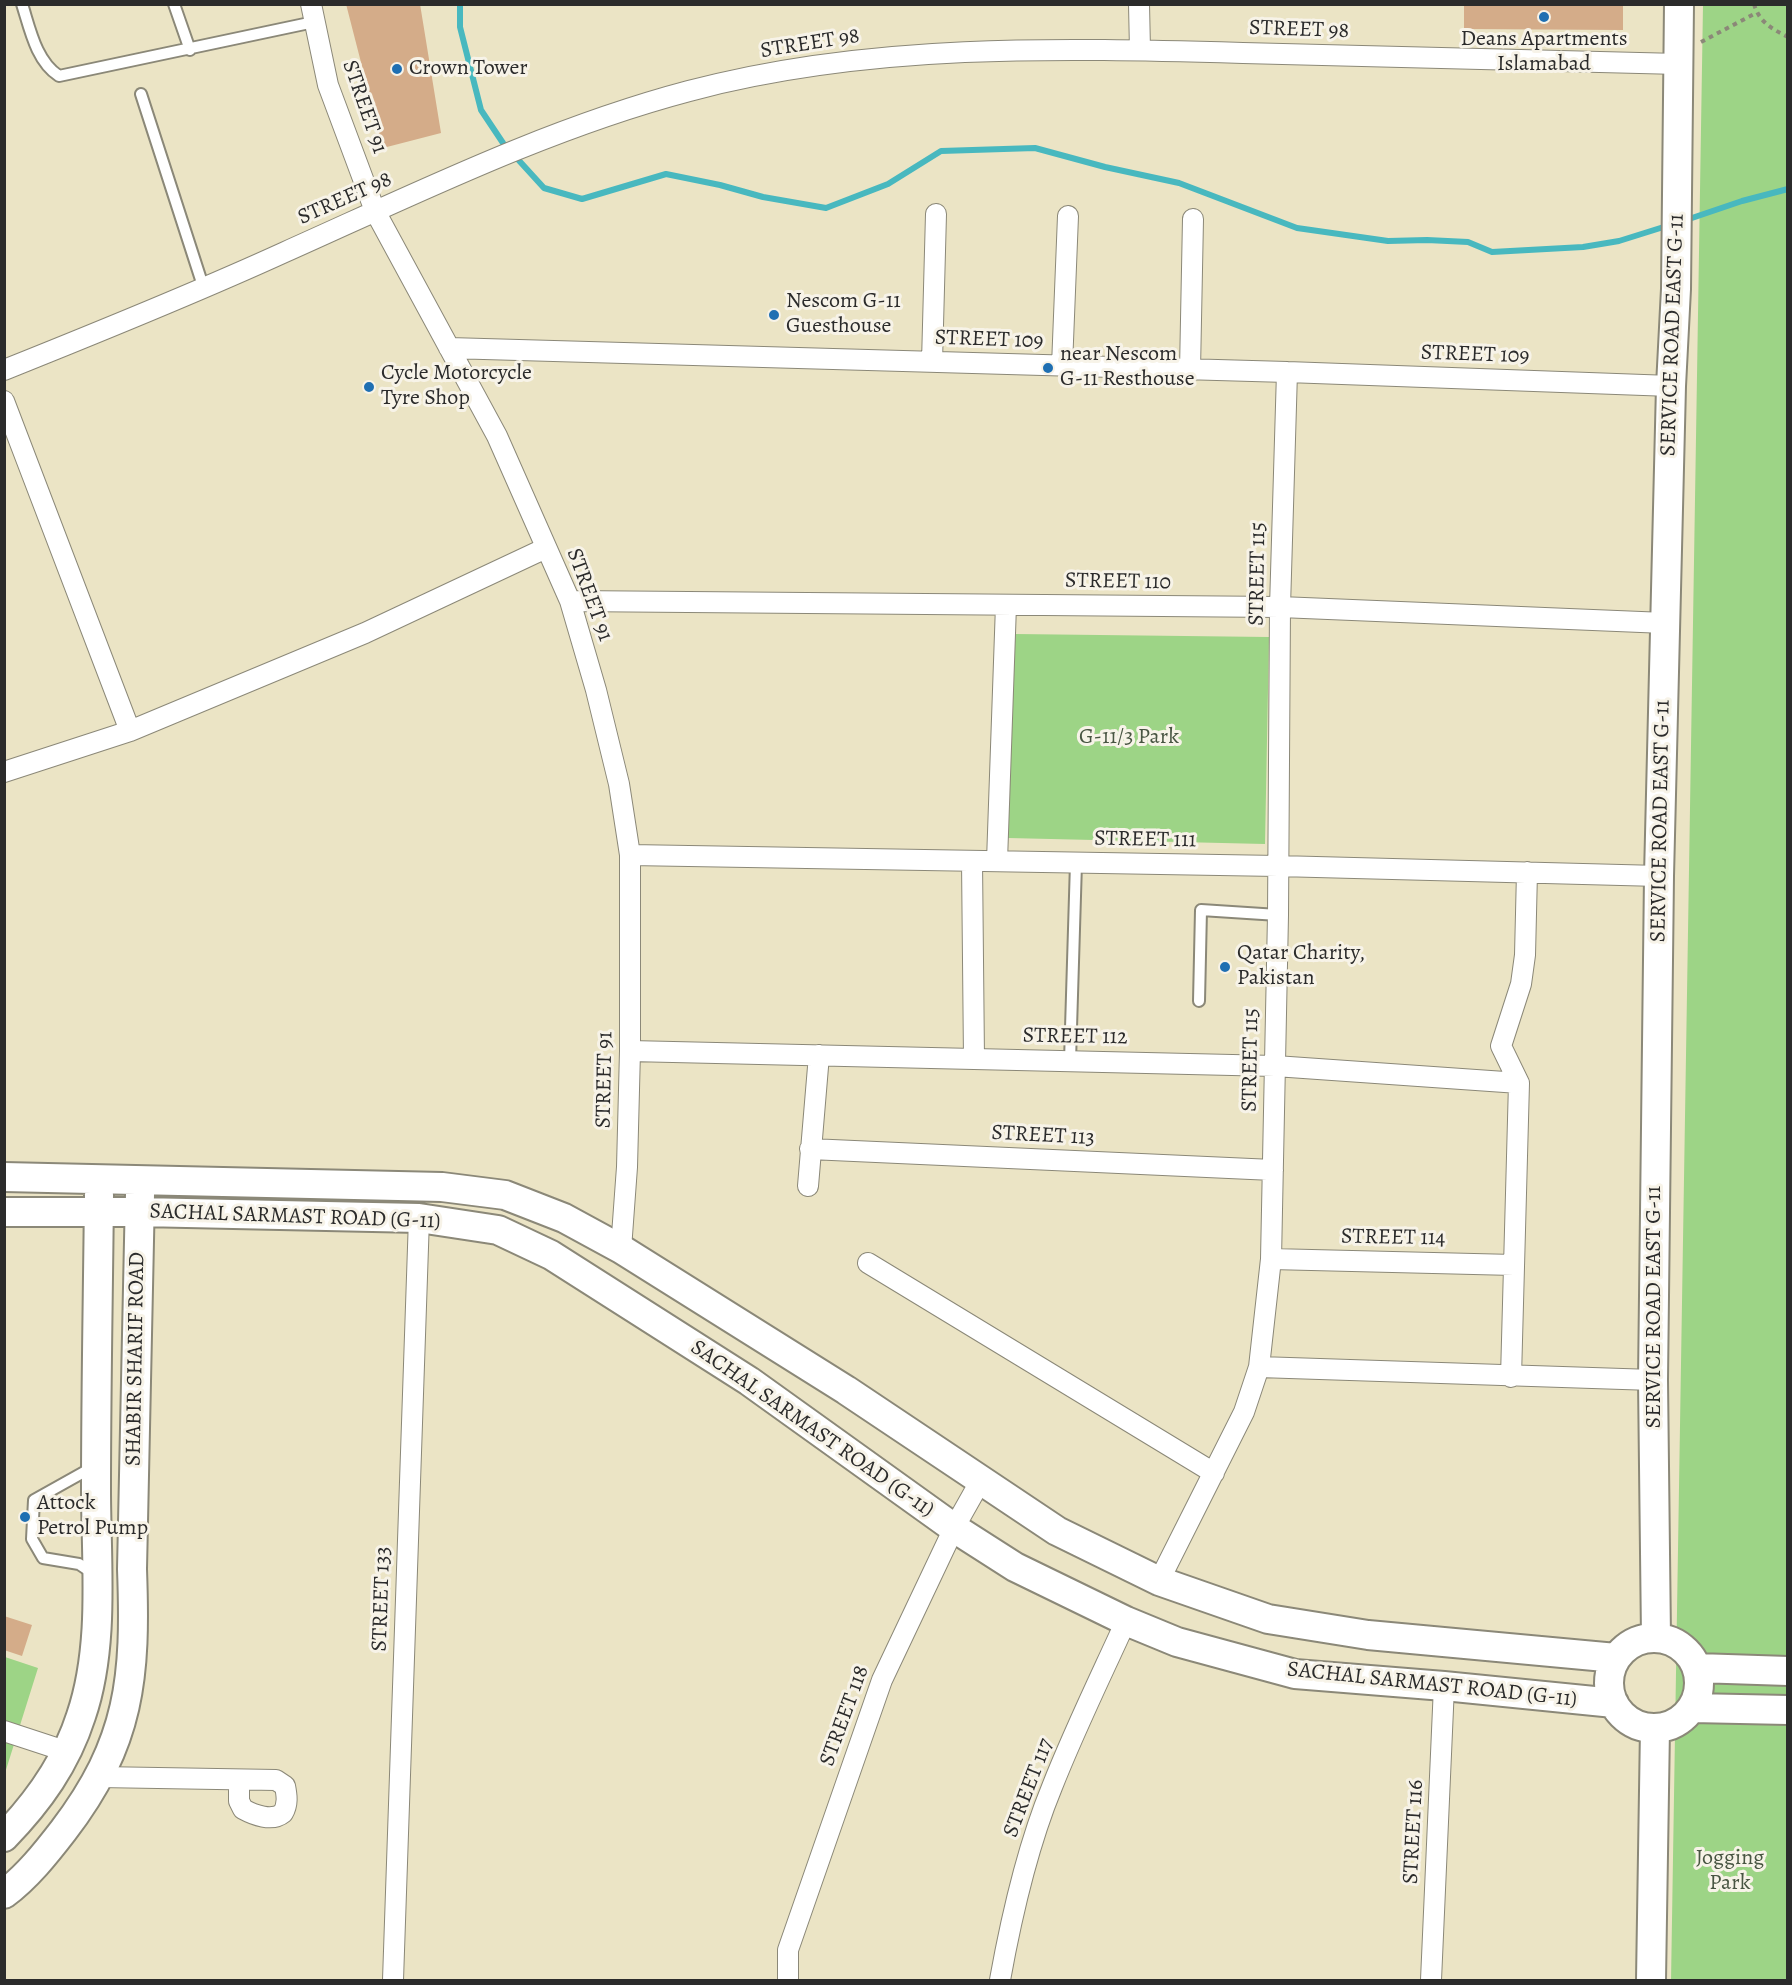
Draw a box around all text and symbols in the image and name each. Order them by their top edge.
marker: Deans Apartments Islamabad [1537,10,1551,24]
street label: STREET 98 [1248,15,1350,45]
street label: STREET 98 [758,23,862,65]
place label: Deans Apartments Islamabad [1460,27,1628,78]
place label: Crown Tower [409,56,528,82]
street label: STREET 91 [336,57,392,157]
marker: Crown Tower [390,62,404,76]
street label: STREET 98 [294,167,396,231]
street label: SERVICE ROAD EAST G-11 [1656,213,1690,457]
place label: Nescom G-11 Guesthouse [786,289,901,340]
marker: Nescom G-11 Guesthouse [767,308,781,322]
street label: STREET 109 [934,325,1044,355]
street label: STREET 109 [1420,340,1530,370]
place label: near Nescom G-11 Resthouse [1060,342,1194,394]
place label: Cycle Motorcycle Tyre Shop [381,361,532,412]
marker: near Nescom G-11 Resthouse [1041,361,1055,375]
marker: Cycle Motorcycle Tyre Shop [362,380,376,394]
street label: STREET 115 [1244,522,1272,626]
street label: STREET 91 [560,545,618,645]
street label: STREET 110 [1065,568,1171,596]
street label: SERVICE ROAD EAST G-11 [1646,699,1676,943]
park label: G-11/3 Park [1079,725,1179,751]
street label: STREET 111 [1094,826,1196,854]
place label: Qatar Charity, Pakistan [1237,941,1365,992]
marker: Qatar Charity, Pakistan [1218,960,1232,974]
street label: STREET 115 [1237,1008,1265,1112]
street label: STREET 112 [1022,1023,1128,1051]
street label: STREET 91 [591,1031,619,1129]
street label: STREET 113 [991,1120,1095,1152]
street label: SERVICE ROAD EAST G-11 [1642,1186,1668,1428]
street label: SACHAL SARMAST ROAD (G-11) [149,1199,441,1235]
street label: STREET 114 [1341,1224,1445,1252]
street label: SHABIR SHARIF ROAD [121,1252,151,1466]
street label: SACHAL SARMAST ROAD (G-11) [685,1335,939,1523]
place label: Attock Petrol Pump [37,1491,148,1542]
marker: Attock Petrol Pump [18,1510,32,1524]
street label: STREET 133 [367,1546,397,1652]
street label: SACHAL SARMAST ROAD (G-11) [1286,1657,1578,1713]
street label: STREET 118 [815,1662,875,1770]
street label: STREET 117 [998,1735,1060,1841]
street label: STREET 116 [1398,1779,1430,1885]
park label: Jogging Park [1696,1846,1764,1898]

